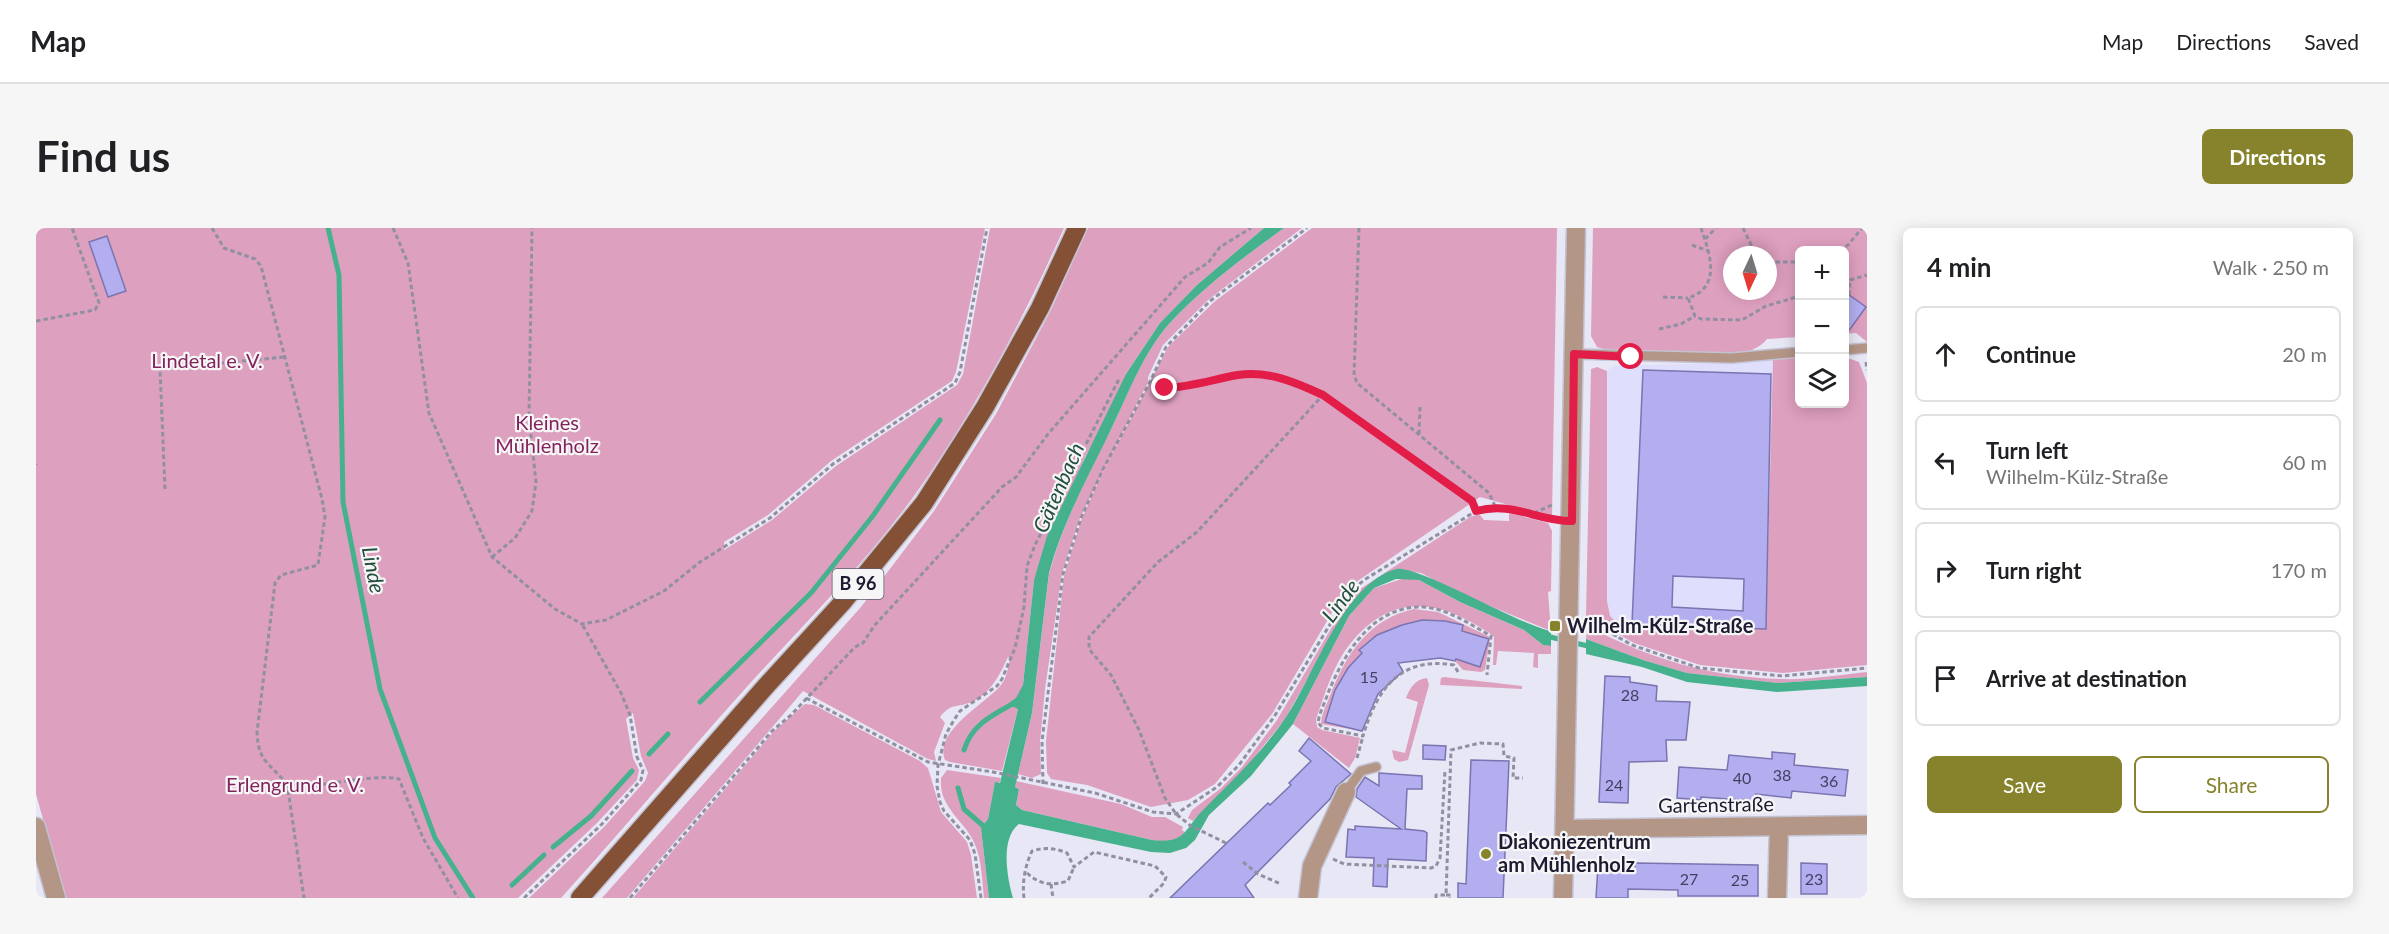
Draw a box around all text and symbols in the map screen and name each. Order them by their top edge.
text: Map [30,24,86,58]
text: Map [2102,29,2143,54]
text: Directions [2176,29,2271,54]
text: Saved [2304,29,2359,54]
button: Directions [2202,129,2353,184]
text: Find us [36,131,170,181]
north arrow [1723,246,1777,300]
map controls [1795,246,1849,408]
button: + [1795,246,1849,300]
text: 4 min [1927,251,1991,283]
text: Walk · 250 m [2213,255,2329,279]
button: − [1795,300,1849,354]
icon: ahead [1929,338,1962,371]
text: Continue [1986,341,2076,368]
text: 20 m [2282,342,2327,366]
route start [1617,343,1643,369]
park label: Lindetal e. V. [151,348,263,372]
button: layers [1795,354,1849,408]
route end [1151,374,1177,400]
park label: Kleines Mühlenholz [495,410,599,457]
text: Turn left [1986,437,2068,464]
water label: Gätenbach [1027,439,1089,536]
icon: left [1929,446,1962,479]
text: 60 m [2282,450,2327,474]
text: Wilhelm-Külz-Straße [1986,464,2168,488]
water label: Linde [358,544,391,595]
icon: right [1929,554,1962,587]
text: Turn right [1986,557,2081,584]
text: 170 m [2271,558,2327,582]
road number: B 96 [832,569,884,599]
water label: Linde [1316,574,1364,626]
place label: Wilhelm-Külz-Straße [1567,613,1754,637]
marker: Wilhelm-Külz-Straße [1548,619,1562,633]
icon: arrive [1929,662,1962,695]
text: Arrive at destination [1986,665,2187,692]
house number: 15 [1360,667,1378,686]
house number: 28 [1621,685,1639,704]
button: Save [1927,756,2122,813]
button: Share [2134,756,2329,813]
house number: 38 [1773,765,1791,784]
house number: 40 [1733,768,1751,787]
house number: 36 [1820,771,1838,790]
park label: Erlengrund e. V. [226,772,364,796]
house number: 24 [1605,775,1623,794]
street label: Gartenstraße [1658,791,1774,817]
place label: Diakoniezentrum am Mühlenholz [1498,829,1651,876]
marker: Diakoniezentrum am Mühlenholz [1479,847,1493,861]
house number: 27 [1680,869,1698,888]
house number: 23 [1805,869,1823,888]
house number: 25 [1731,870,1749,889]

